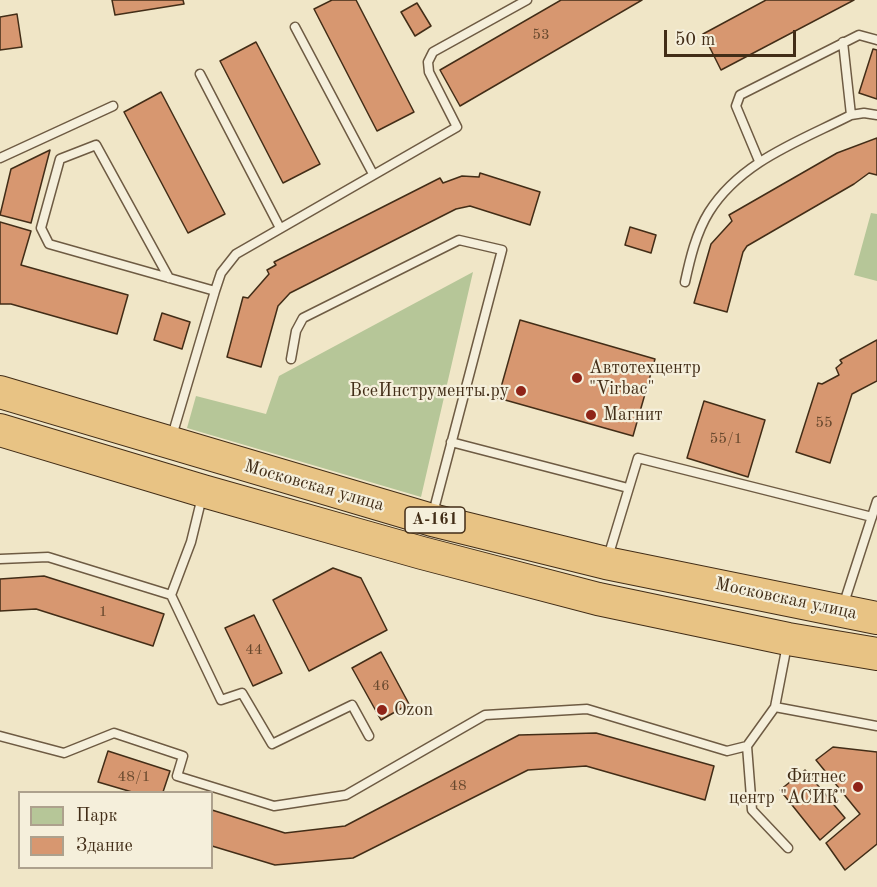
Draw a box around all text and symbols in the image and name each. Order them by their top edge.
scale bar [667,18,799,56]
house number: 53 [532,26,550,44]
text: 50 m [675,31,715,49]
place label: Автотехцентр "Virbac" [589,357,701,400]
marker: Автотехцентр "Virbac" [570,371,584,385]
place label: ВсеИнструменты.ру [350,380,509,402]
marker: ВсеИнструменты.ру [514,384,528,398]
place label: Магнит [603,404,663,426]
marker: Магнит [584,408,598,422]
house number: 55 [815,414,833,432]
house number: 55/1 [710,430,742,448]
street label: Московская улица [241,456,387,516]
road number: А-161 [405,507,465,533]
street label: Московская улица [713,573,859,625]
house number: 1 [99,603,107,621]
house number: 44 [245,641,263,659]
house number: 46 [372,677,390,695]
place label: Ozon [394,699,433,721]
marker: Ozon [375,703,389,717]
place label: Фитнес центр "АСИК" [729,766,846,808]
house number: 48/1 [118,768,150,786]
house number: 48 [449,777,467,795]
marker: Фитнес центр "АСИК" [851,780,865,794]
legend [18,791,213,869]
text: Парк [76,807,117,825]
text: Здание [76,837,133,855]

